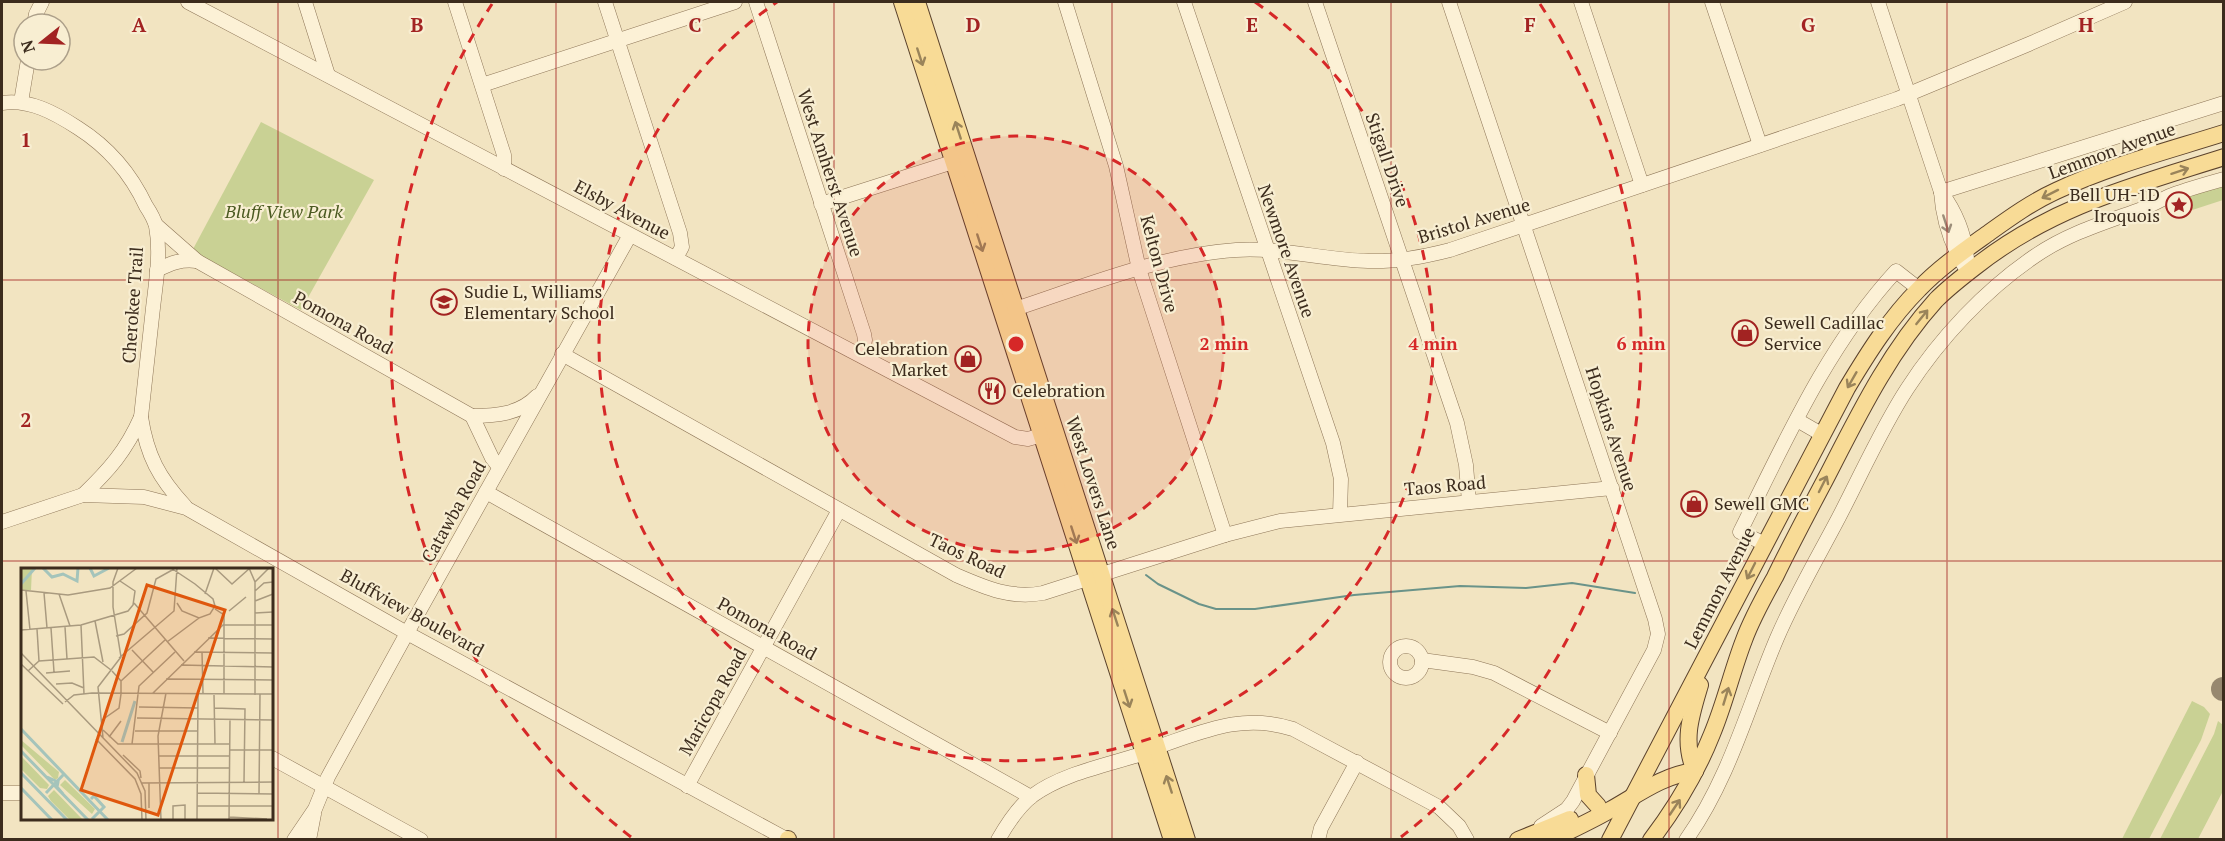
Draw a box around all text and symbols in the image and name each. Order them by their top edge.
text: A [132,11,147,38]
text: B [411,11,424,38]
text: C [688,11,702,38]
text: D [966,11,980,38]
text: E [1246,11,1258,38]
text: F [1524,11,1536,38]
text: G [1801,11,1815,38]
text: H [2078,11,2094,38]
north arrow [12,12,72,72]
text: N [15,37,40,56]
one-way arrow [915,47,926,66]
street label: West Amherst Avenue [792,86,869,260]
street label: Stigall Drive [1361,109,1415,210]
street label: Lemmon Avenue [2045,116,2179,184]
one-way arrow [952,121,963,140]
text: 1 [20,126,32,153]
one-way arrow [2170,164,2189,175]
street label: Elsby Avenue [570,174,675,244]
street label: Newmore Avenue [1253,181,1321,321]
place label: Bell UH-1D Iroquois [2069,182,2160,227]
one-way arrow [2041,189,2059,200]
place icon: Bell UH-1D Iroquois [2164,190,2194,220]
street label: Bristol Avenue [1415,192,1533,249]
park label: Bluff View Park [224,199,343,223]
street label: Kelton Drive [1135,212,1184,315]
one-way arrow [1941,214,1952,233]
one-way arrow [975,233,986,252]
street label: Cherokee Trail [116,246,148,364]
place label: Sudie L, Williams Elementary School [464,279,615,324]
street label: Pomona Road [290,285,397,359]
school or university icon: Sudie L, Williams Elementary School [429,287,459,317]
one-way arrow [1916,309,1929,325]
place label: Sewell Cadillac Service [1764,310,1884,355]
shop icon: Sewell Cadillac Service [1730,318,1760,348]
text: 2 min [1199,331,1249,355]
text: 4 min [1408,331,1458,355]
text: 6 min [1616,331,1666,355]
centre of rings [1006,334,1026,354]
place label: Celebration Market [855,336,948,381]
shop icon: Celebration Market [953,344,983,374]
street label: Hopkins Avenue [1581,363,1643,494]
one-way arrow [1846,371,1858,388]
restaurant icon: Celebration [977,376,1007,406]
place label: Celebration [1012,378,1106,402]
text: 2 [20,406,32,433]
street label: West Lovers Lane [1061,413,1127,552]
street label: Catawba Road [415,456,491,567]
street label: Taos Road [1403,469,1487,501]
one-way arrow [1818,476,1829,494]
shop icon: Sewell GMC [1679,489,1709,519]
place label: Sewell GMC [1714,491,1809,515]
street label: Lemmon Avenue [1678,523,1760,653]
one-way arrow [1070,525,1081,544]
street label: Taos Road [925,527,1010,583]
one-way arrow [1745,561,1756,579]
street label: Bluffview Boulevard [336,563,489,662]
inset map [21,568,273,820]
street label: Pomona Road [714,591,821,665]
one-way arrow [1109,608,1120,627]
street label: Maricopa Road [673,644,751,759]
one-way arrow [1721,687,1732,706]
one-way arrow [1122,689,1133,708]
one-way arrow [1163,775,1174,794]
one-way arrow [1668,798,1681,815]

